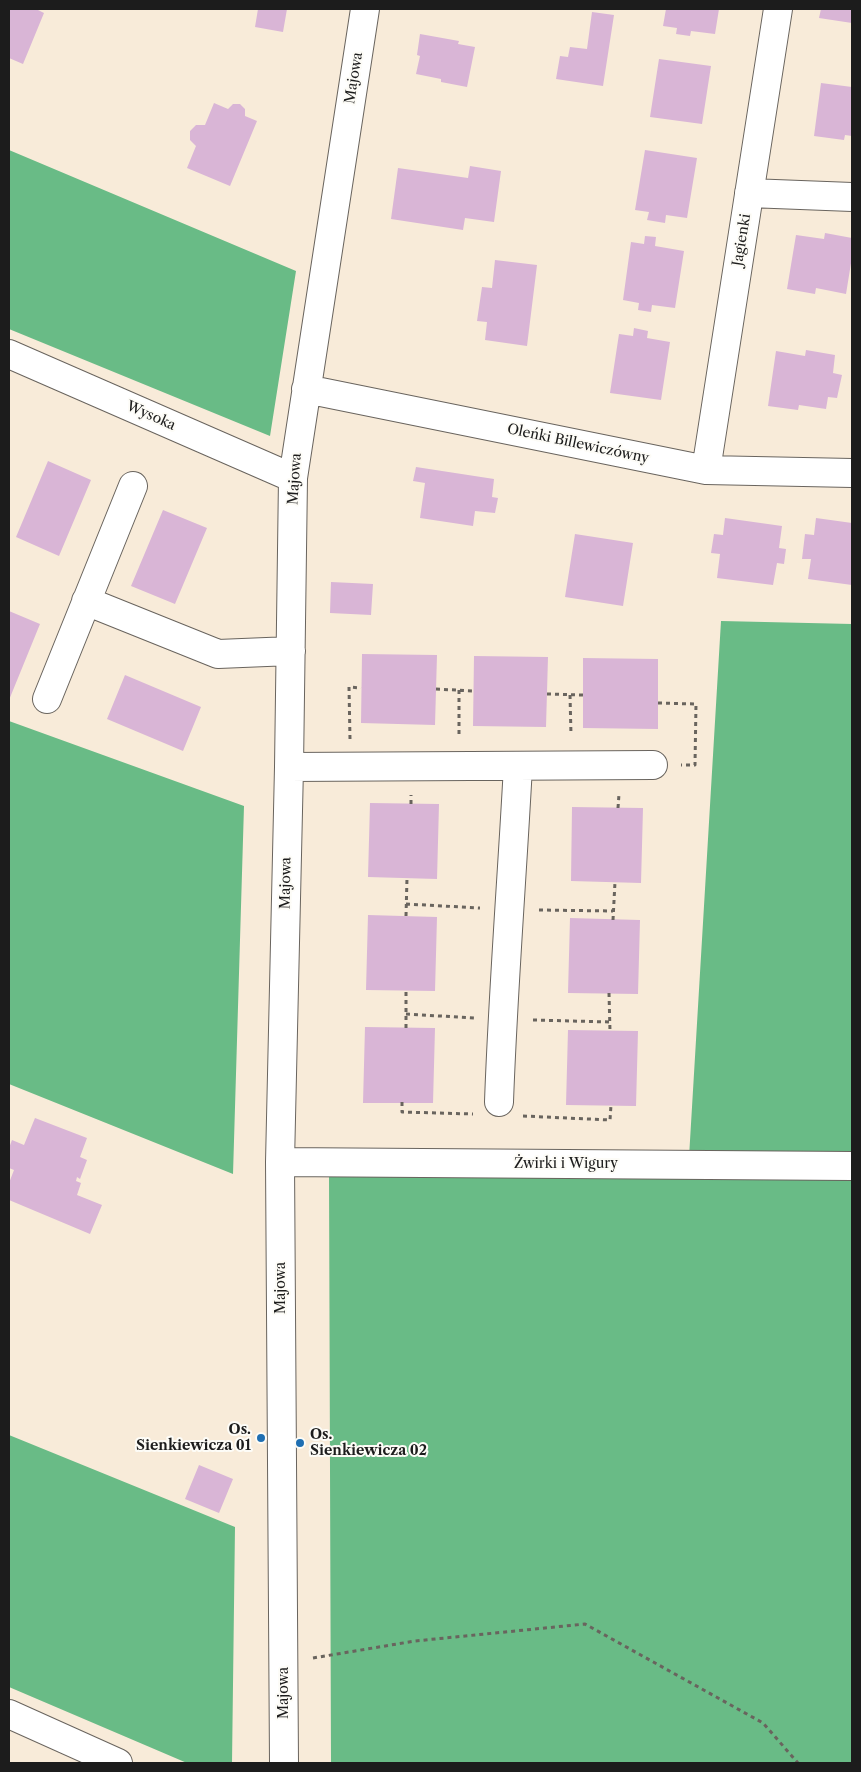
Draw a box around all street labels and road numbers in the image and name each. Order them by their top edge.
street label: Majowa [342,51,366,105]
street label: Jagienki [730,213,754,267]
street label: Wysoka [124,398,178,434]
street label: Oleńki Billewiczówny [506,421,650,467]
street label: Majowa [285,452,305,506]
street label: Majowa [277,857,295,909]
street label: Żwirki i Wigury [514,1156,618,1172]
street label: Majowa [273,1262,289,1314]
street label: Majowa [276,1667,292,1719]

